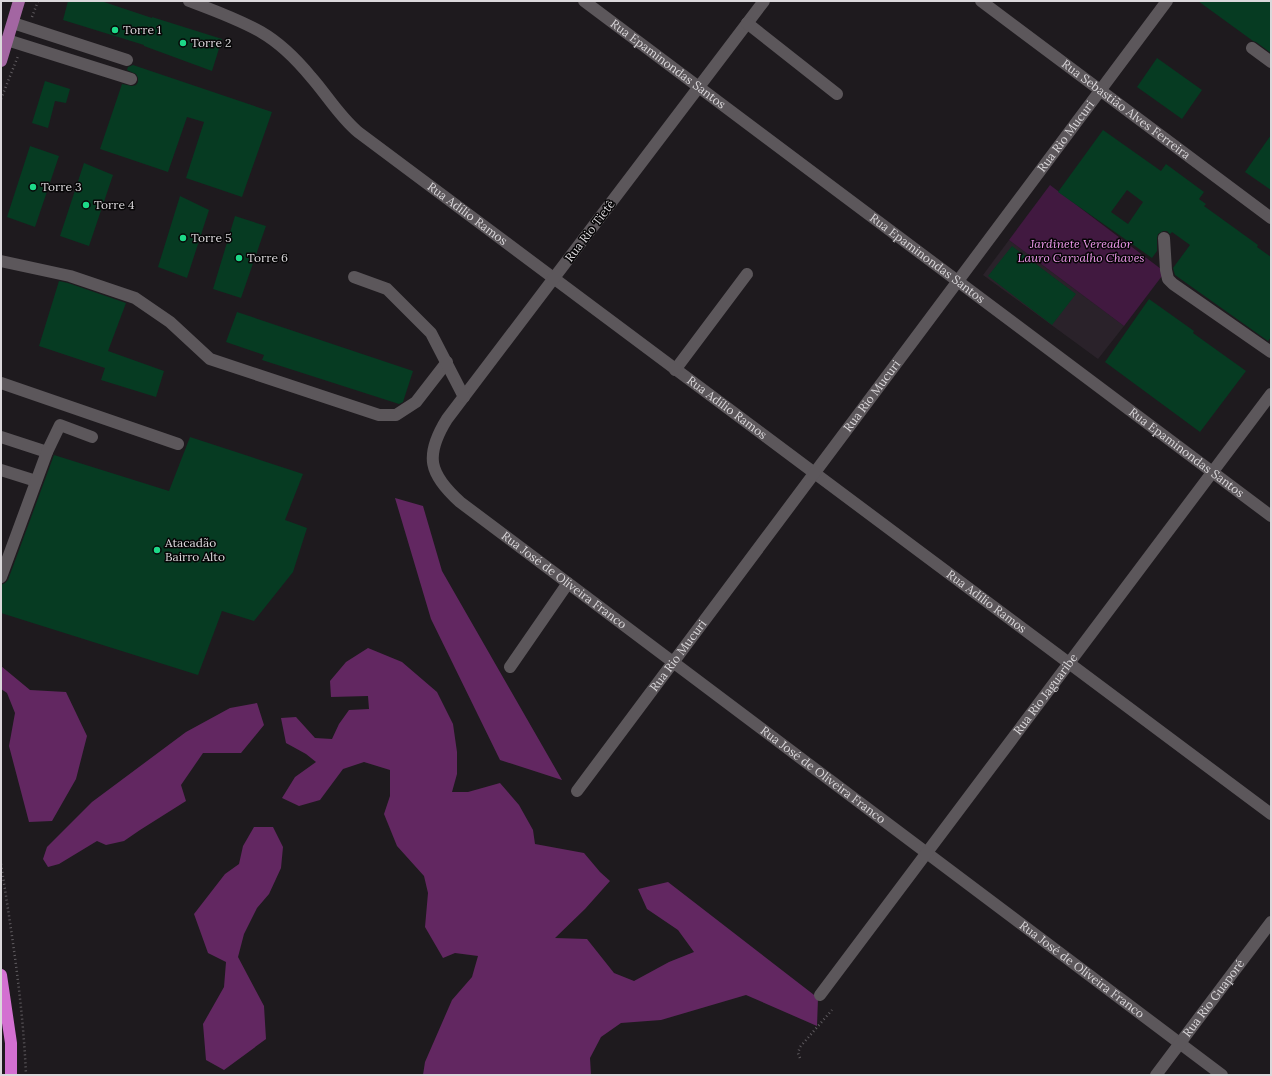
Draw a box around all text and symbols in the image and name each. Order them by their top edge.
street label: Rua Epaminondas Santos [608,16,729,112]
place label: Torre 1 [123,22,161,37]
marker: Torre 1 [110,25,120,35]
place label: Torre 2 [191,35,232,50]
marker: Torre 2 [178,38,188,48]
street label: Rua Sebastião Alves Ferreira [1059,56,1194,162]
street label: Rua Rio Mucuri [1034,97,1097,175]
place label: Torre 3 [41,179,82,194]
street label: Rua Adílio Ramos [425,179,511,248]
marker: Torre 3 [28,182,38,192]
street label: Rua Rio Tietê [561,196,618,265]
place label: Torre 4 [94,197,135,212]
marker: Torre 4 [81,200,91,210]
street label: Rua Epaminondas Santos [867,210,988,306]
place label: Torre 5 [191,230,232,245]
marker: Torre 5 [178,233,188,243]
park label: Jardinete Vereador Lauro Carvalho Chaves [1017,236,1145,265]
place label: Torre 6 [247,250,288,265]
marker: Torre 6 [234,253,244,263]
street label: Rua Rio Mucuri [840,357,903,434]
street label: Rua Adílio Ramos [684,372,771,442]
street label: Rua Epaminondas Santos [1126,404,1248,501]
street label: Rua José de Oliveira Franco [499,528,630,632]
place label: Atacadão Bairro Alto [164,535,225,564]
marker: Atacadão Bairro Alto [152,545,162,555]
street label: Rua Adílio Ramos [944,566,1030,636]
street label: Rua Rio Mucuri [646,617,709,694]
street label: Rua Rio Jaguaribe [1010,650,1081,738]
street label: Rua José de Oliveira Franco [758,723,889,826]
street label: Rua José de Oliveira Franco [1017,917,1148,1021]
street label: Rua Rio Guaporé [1179,956,1248,1040]

